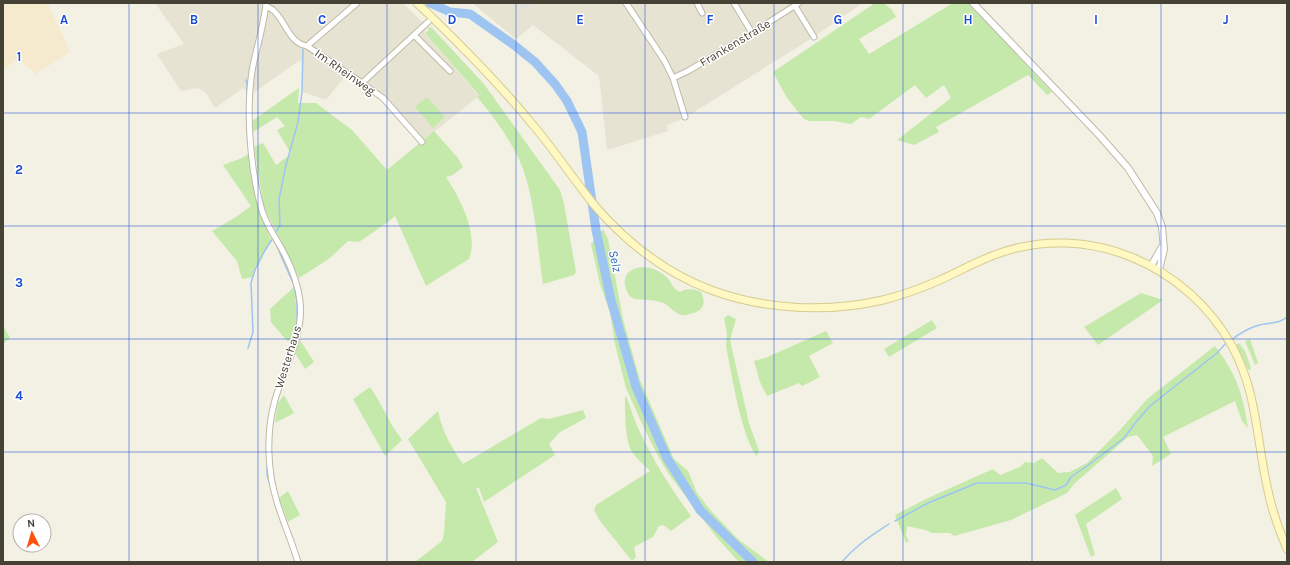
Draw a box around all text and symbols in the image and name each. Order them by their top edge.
text: A [60,12,68,27]
text: B [190,12,198,27]
text: C [318,12,326,27]
text: D [448,12,457,27]
text: E [576,12,584,27]
text: G [834,12,842,27]
text: H [963,12,973,27]
text: I [1094,12,1098,27]
text: J [1223,12,1229,27]
street label: Frankenstraße [697,16,773,70]
street label: Im Rheinweg [312,46,378,98]
text: 1 [17,49,21,64]
text: 2 [15,162,23,177]
water label: Selz [606,249,625,274]
text: 3 [15,275,23,290]
street label: Westerhaus [272,324,304,390]
text: 4 [15,388,23,403]
north arrow [12,513,52,553]
text: N [27,517,36,530]

